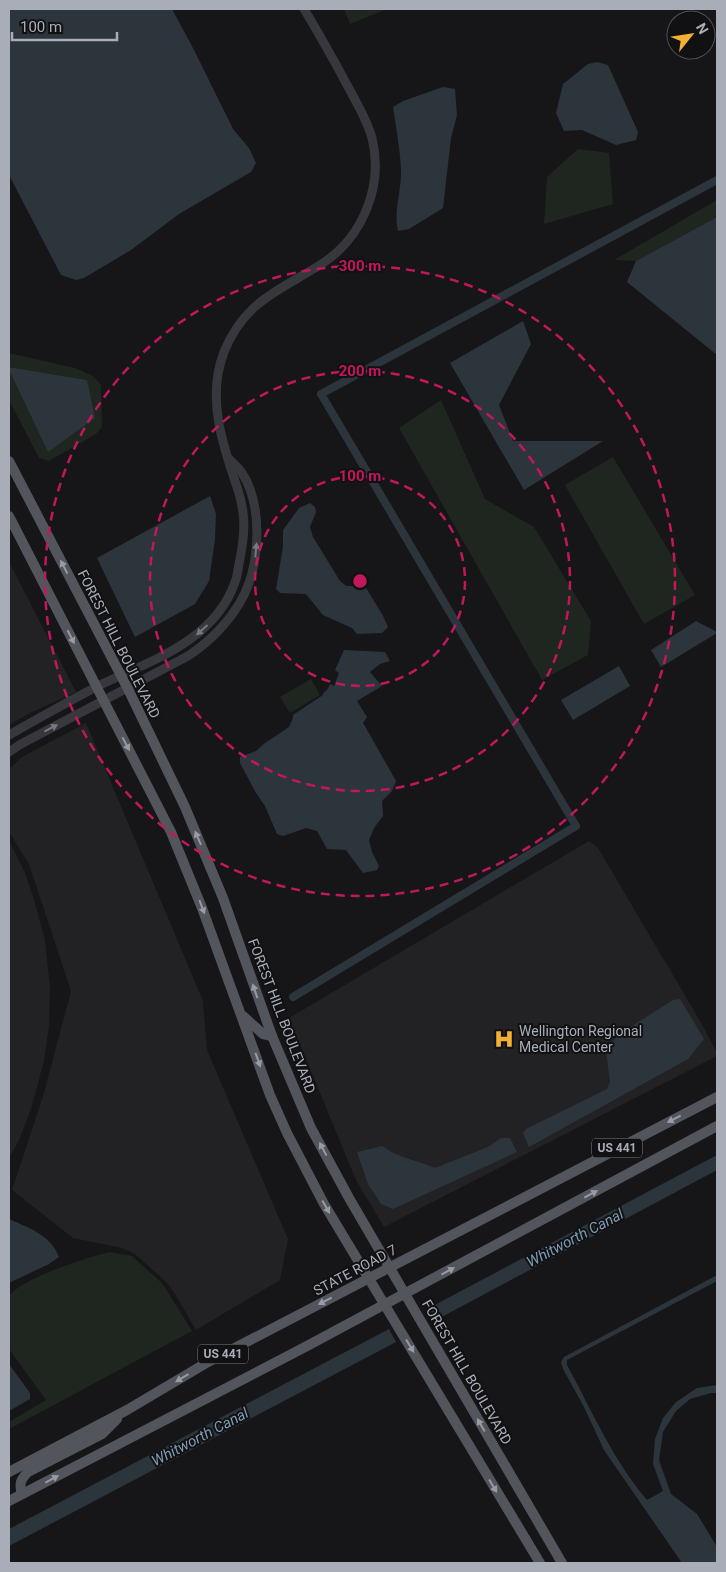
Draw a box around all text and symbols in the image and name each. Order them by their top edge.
scale bar [12,10,118,42]
north arrow [666,10,716,60]
text: 100 m [20,18,62,36]
text: N [693,20,712,37]
text: 300 m [339,257,381,275]
text: 200 m [339,362,381,380]
text: 100 m [339,467,381,485]
one-way arrow [252,542,260,558]
one-way arrow [60,560,68,575]
street label: FOREST HILL BOULEVARD [75,567,163,721]
centre of rings [351,572,369,590]
one-way arrow [197,624,209,636]
one-way arrow [67,630,75,644]
one-way arrow [44,724,58,732]
one-way arrow [122,737,131,751]
one-way arrow [194,831,202,845]
one-way arrow [198,900,206,915]
street label: FOREST HILL BOULEVARD [245,936,319,1096]
one-way arrow [251,983,258,998]
place label: Wellington Regional Medical Center [519,1023,642,1055]
hospital icon: Wellington Regional Medical Center [493,1028,515,1050]
one-way arrow [255,1052,262,1067]
one-way arrow [667,1115,681,1123]
road number: US 441 [592,1138,642,1158]
one-way arrow [319,1142,327,1156]
one-way arrow [584,1190,598,1198]
one-way arrow [322,1199,330,1214]
water label: Whitworth Canal [523,1205,627,1271]
street label: STATE ROAD 7 [311,1241,399,1299]
one-way arrow [441,1266,455,1275]
one-way arrow [318,1297,332,1305]
street label: FOREST HILL BOULEVARD [419,1297,515,1447]
one-way arrow [405,1340,414,1353]
road number: US 441 [198,1345,248,1364]
one-way arrow [175,1373,188,1382]
water label: Whitworth Canal [148,1404,252,1470]
one-way arrow [477,1418,486,1431]
one-way arrow [45,1474,59,1483]
one-way arrow [489,1479,498,1492]

